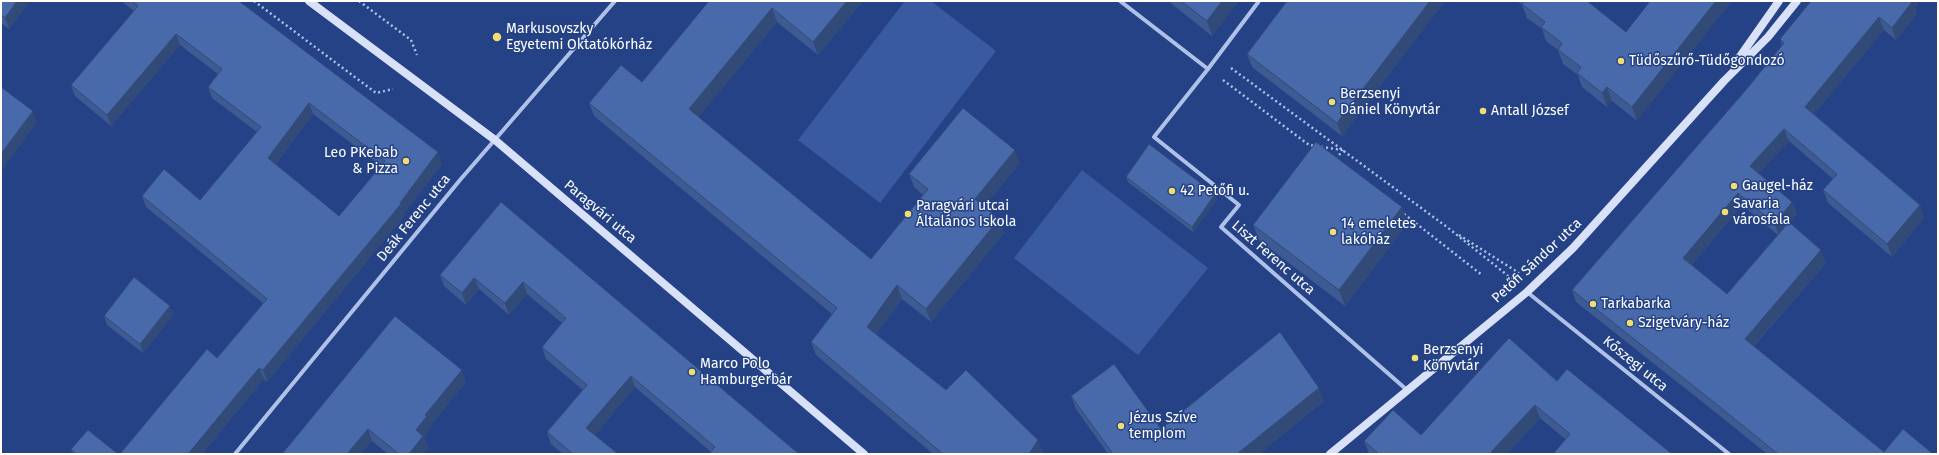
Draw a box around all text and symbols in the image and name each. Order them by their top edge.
place label: Markusovszky Egyetemi Oktatókórház [506,21,652,54]
marker: Markusovszky Egyetemi Oktatókórház [491,31,503,43]
place label: Tüdőszűrő-Tüdőgondozó [1629,53,1785,69]
marker: Tüdőszűrő-Tüdőgondozó [1616,56,1626,66]
place label: Berzsenyi Dániel Könyvtár [1340,86,1440,118]
marker: Berzsenyi Dániel Könyvtár [1327,97,1337,107]
place label: Antall József [1491,103,1569,119]
marker: Antall József [1478,106,1488,116]
place label: Leo PKebab & Pizza [324,145,398,178]
marker: Leo PKebab & Pizza [401,156,411,166]
street label: Deák Ferenc utca [374,171,454,265]
street label: Paragvári utca [560,177,640,247]
place label: Gaugel-ház [1742,178,1813,194]
marker: Gaugel-ház [1729,181,1739,191]
place label: 42 Petőfi u. [1180,183,1249,199]
marker: 42 Petőfi u. [1167,186,1177,196]
place label: Savaria városfala [1733,196,1790,228]
place label: Paragvári utcai Általános Iskola [916,198,1016,230]
marker: Savaria városfala [1720,207,1730,217]
marker: Paragvári utcai Általános Iskola [903,209,913,219]
street label: Petőfi Sándor utca [1489,215,1585,307]
place label: 14 emeletes lakóház [1341,216,1416,248]
street label: Liszt Ferenc utca [1228,217,1318,299]
marker: 14 emeletes lakóház [1328,227,1338,237]
place label: Tarkabarka [1601,296,1671,312]
marker: Tarkabarka [1588,299,1598,309]
place label: Szigetváry-ház [1638,315,1729,331]
marker: Szigetváry-ház [1625,318,1635,328]
street label: Kőszegi utca [1599,333,1671,395]
place label: Berzsenyi Könyvtár [1423,342,1484,374]
marker: Berzsenyi Könyvtár [1410,353,1420,363]
place label: Marco Polo Hamburgerbár [700,356,792,388]
marker: Marco Polo Hamburgerbár [687,367,697,377]
place label: Jézus Szíve templom [1129,410,1197,442]
marker: Jézus Szíve templom [1116,421,1126,431]

